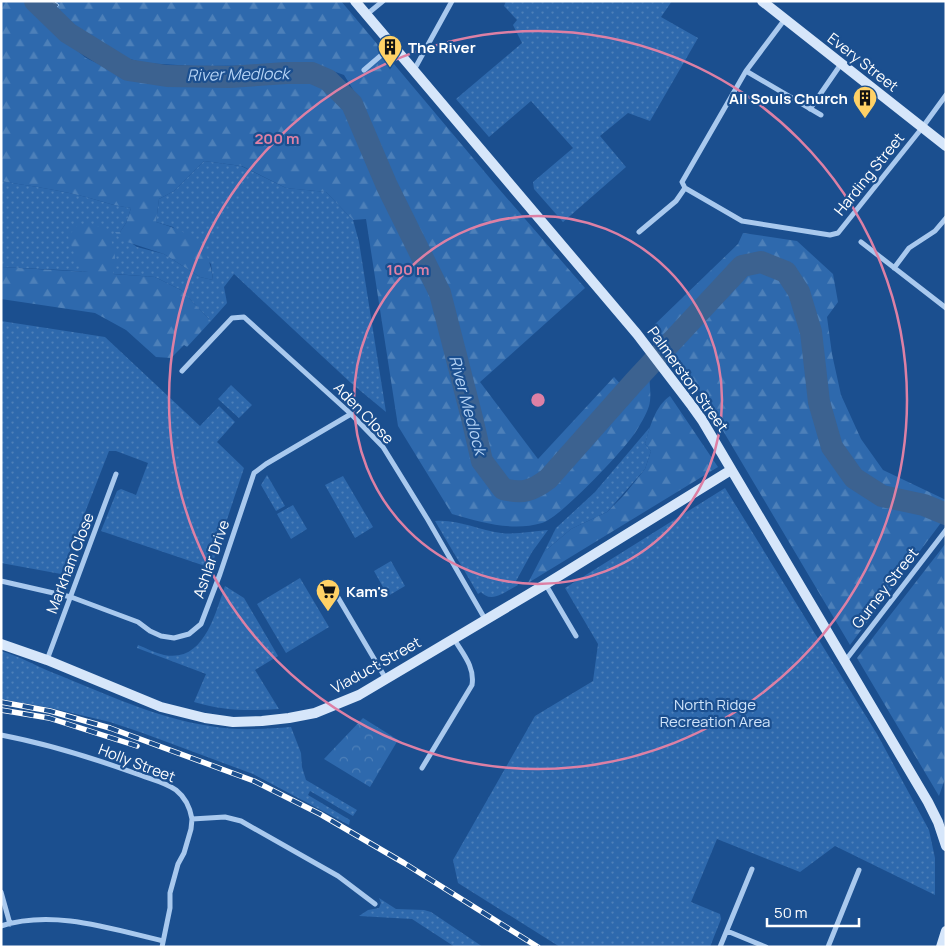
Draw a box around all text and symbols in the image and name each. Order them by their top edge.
street label: Every Street [823,28,903,96]
building icon: The River [377,34,403,68]
place label: The River [408,37,476,58]
water label: River Medlock [187,62,291,86]
building icon: All Souls Church [852,85,878,119]
place label: All Souls Church [729,88,848,109]
text: 200 m [254,128,300,149]
street label: Harding Street [829,128,909,220]
text: 100 m [387,259,429,280]
street label: Palmerston Street [643,322,733,436]
water label: River Medlock [444,353,492,459]
street label: Aden Close [329,377,399,449]
centre of rings [529,391,547,409]
street label: Markham Close [41,509,99,616]
street label: Ashlar Drive [188,517,234,601]
street label: Gurney Street [847,543,923,633]
supermarket icon: Kam's [315,578,341,612]
place label: Kam's [346,581,388,602]
street label: Viaduct Street [327,632,425,698]
park label: North Ridge Recreation Area [660,694,770,732]
street label: Holly Street [95,739,179,787]
scale bar [767,896,860,928]
text: 50 m [774,902,808,923]

